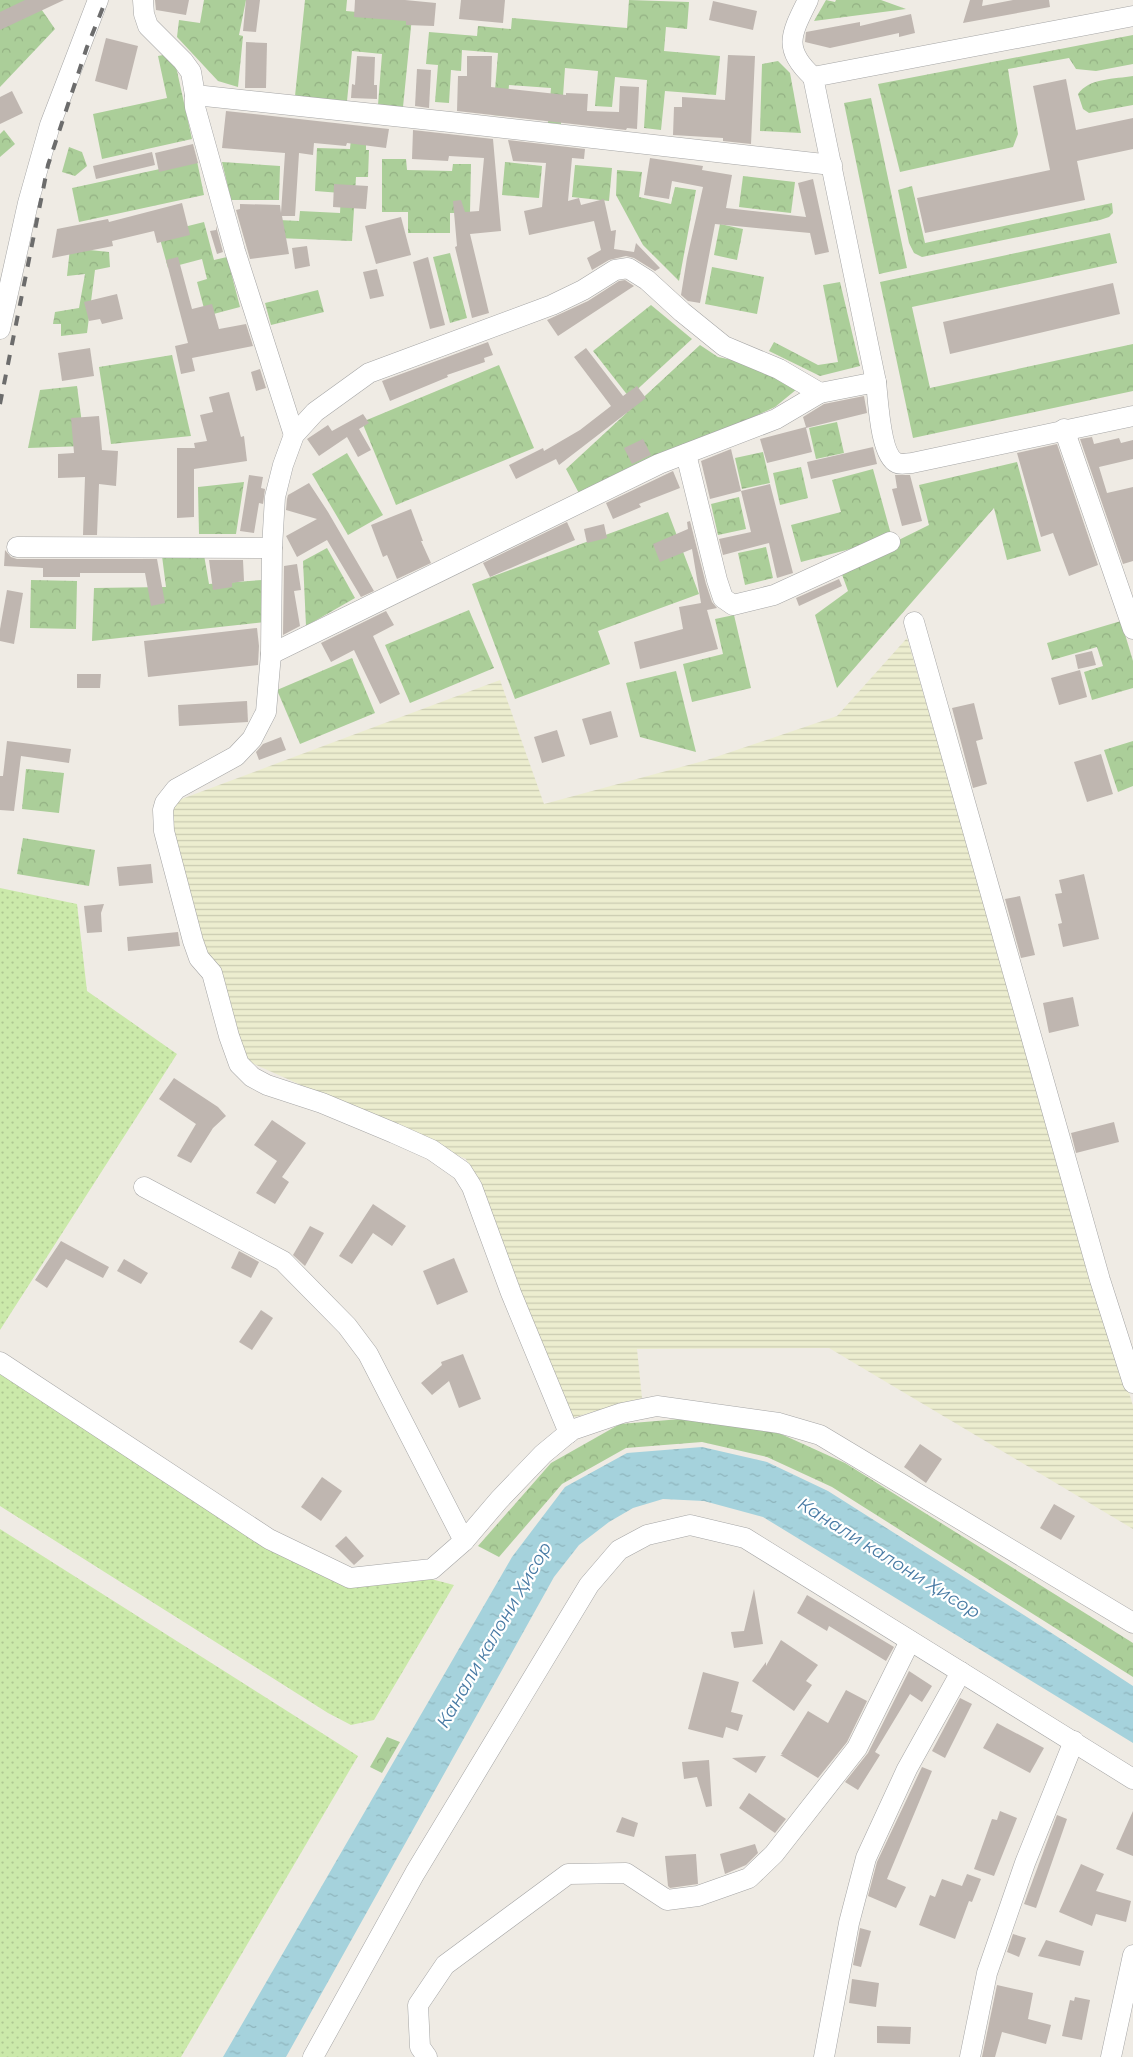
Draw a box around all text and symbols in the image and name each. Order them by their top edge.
water label: Канали калони Ҳисор [794,1493,984,1623]
water label: Канали калони Ҳисор [432,1538,556,1732]

